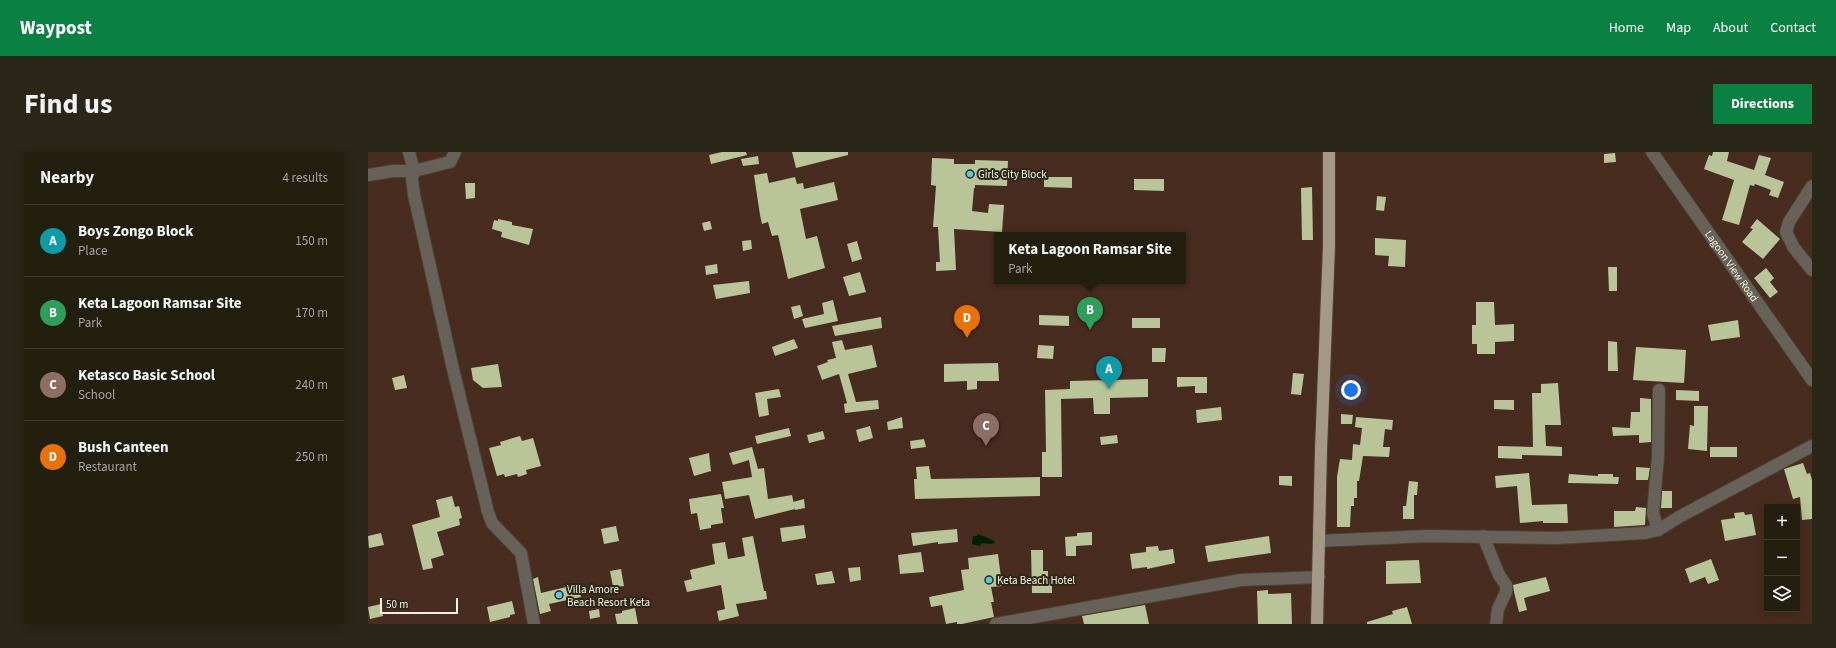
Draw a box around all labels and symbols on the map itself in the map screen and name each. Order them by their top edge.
place label: Girls City Block [978,167,1047,182]
marker: Girls City Block [965,169,975,179]
street label: Lagoon View Road [1701,227,1762,305]
pin: B [1077,297,1103,330]
pin: D [954,305,980,338]
pin: A [1096,356,1122,389]
your location [1341,380,1361,400]
pin: C [973,413,999,446]
place label: Keta Beach Hotel [997,573,1075,588]
marker: Keta Beach Hotel [984,575,994,585]
place label: Villa Amore Beach Resort Keta [567,582,650,610]
marker: Villa Amore Beach Resort Keta [554,590,564,600]
scale bar [380,596,458,615]

